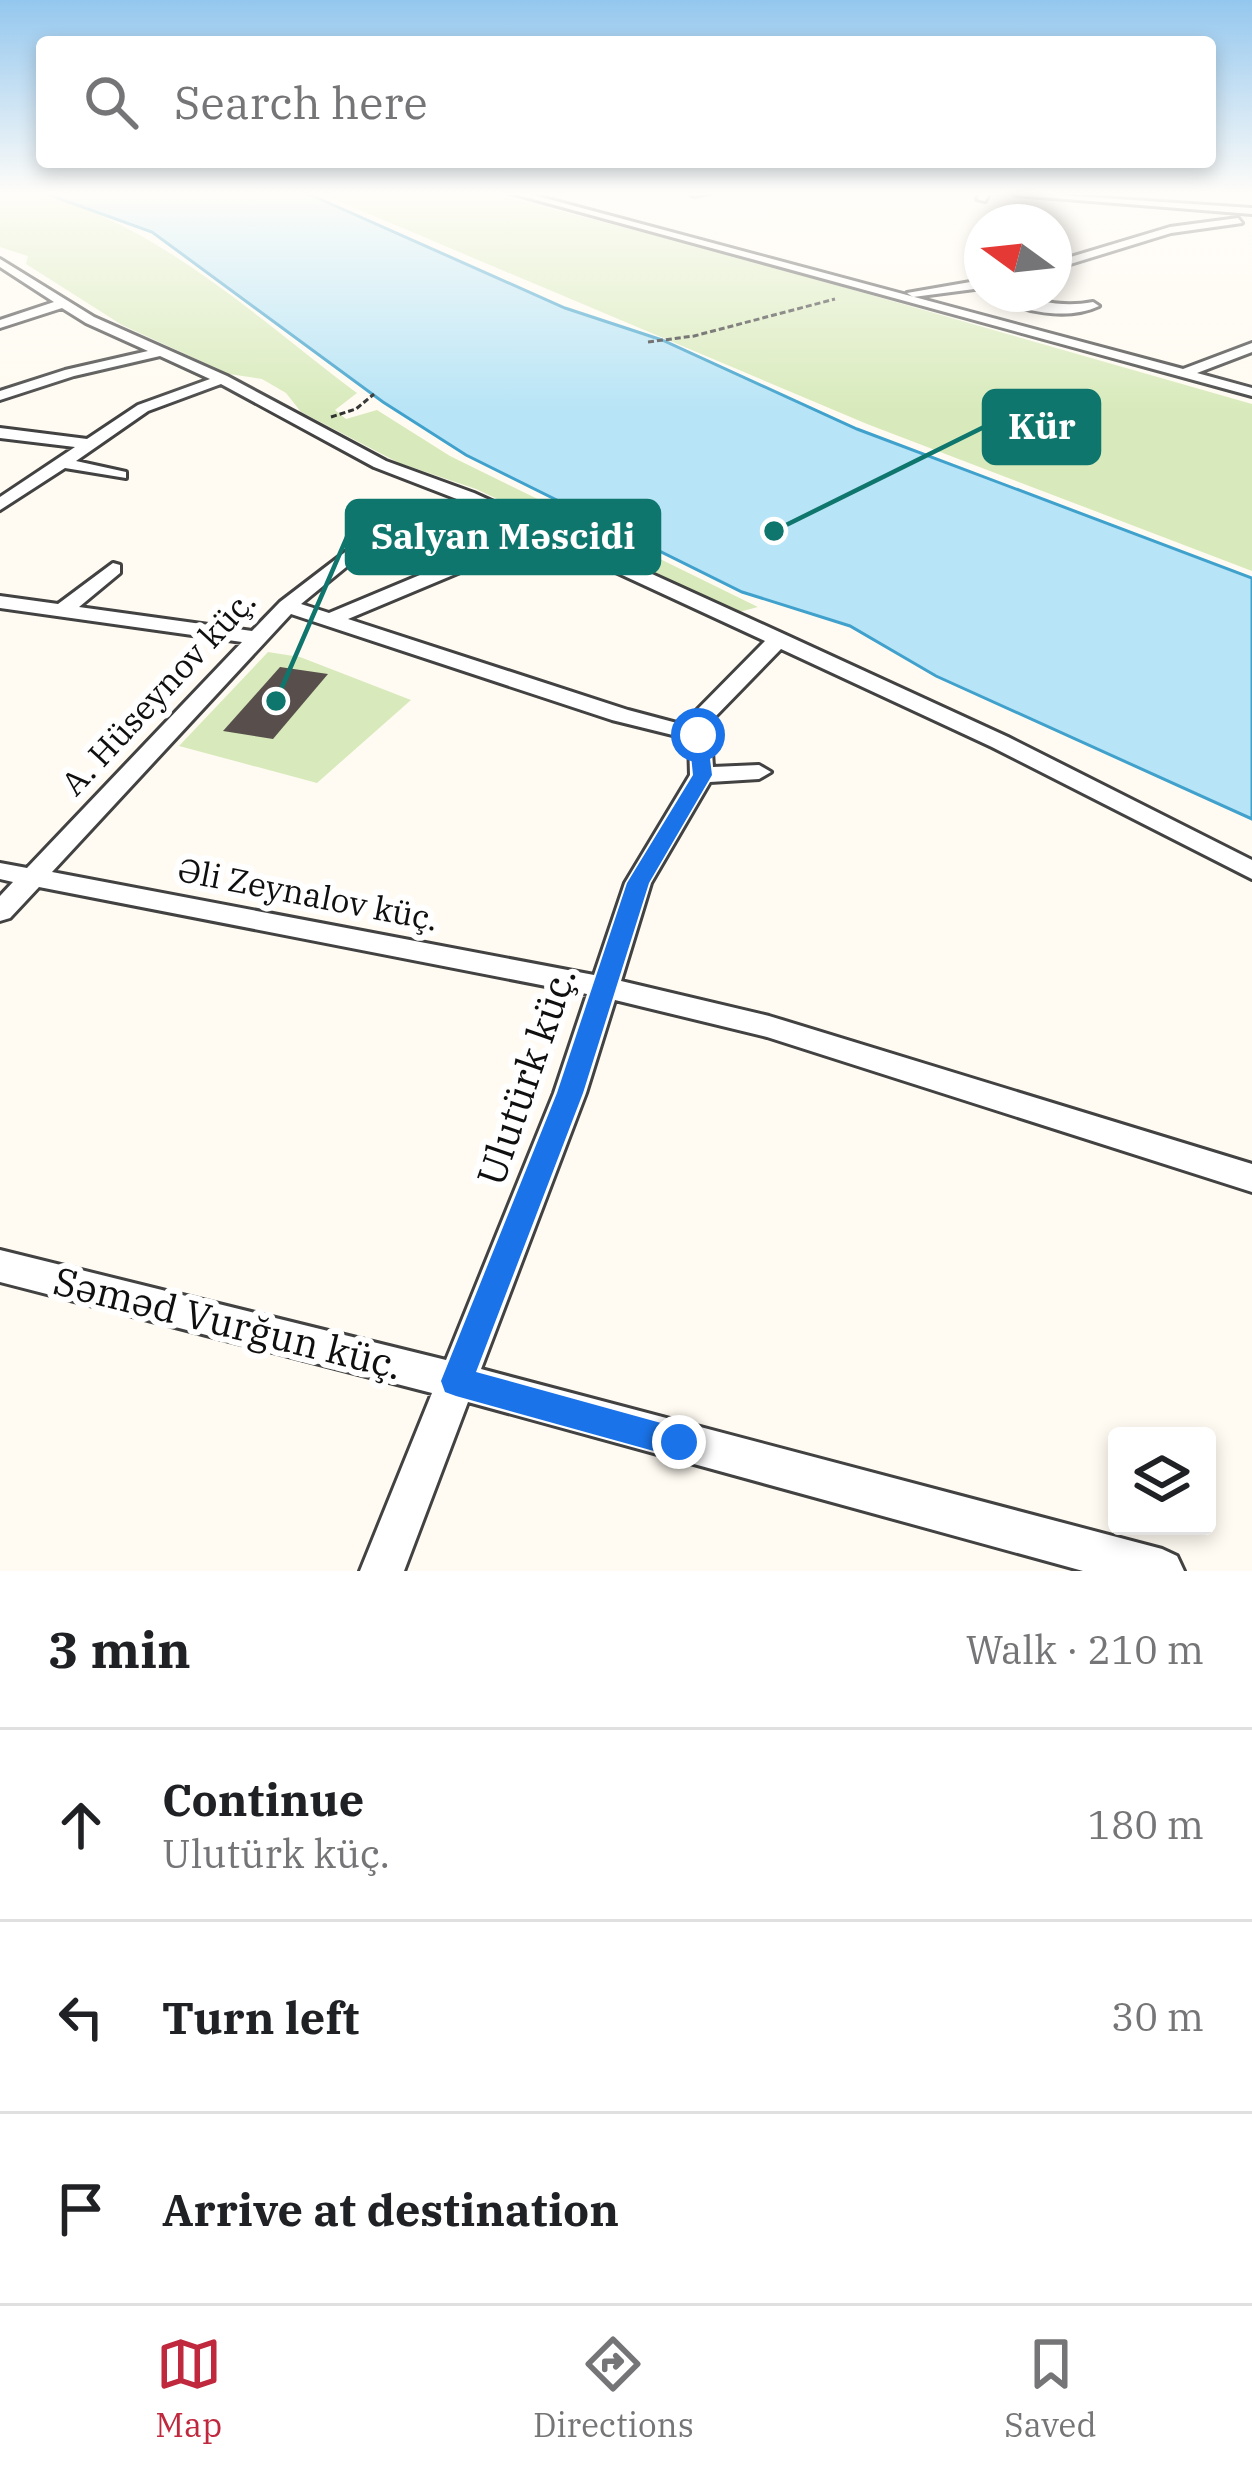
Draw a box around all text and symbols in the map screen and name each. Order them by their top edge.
search box [36,36,1216,168]
icon: search [78,69,144,135]
text: Search here [174,73,428,131]
north arrow [964,204,1072,312]
callout: Kür [984,391,1099,463]
text: Kür [1008,402,1076,449]
callout: Salyan Məscidi [347,501,659,573]
text: Salyan Məscidi [371,512,635,559]
street label: A. Hüseynov küç. [51,580,264,804]
route start [671,708,725,762]
street label: Əli Zeynalov küç. [174,847,442,940]
street label: Ulutürk küç. [464,960,587,1192]
street label: Səməd Vurğun küç. [49,1255,408,1390]
route end [652,1415,706,1469]
map controls [1108,1427,1216,1535]
button: layers [1108,1427,1216,1535]
text: 3 min [48,1616,191,1682]
text: Walk · 210 m [966,1624,1204,1675]
text: Continue [162,1770,364,1828]
icon: ahead [48,1792,114,1858]
text: 180 m [1088,1799,1204,1850]
text: Ulutürk küç. [162,1828,390,1879]
icon: left [48,1984,114,2050]
text: Turn left [162,1988,359,2046]
text: 30 m [1111,1991,1204,2042]
icon: arrive [48,2176,114,2242]
text: Arrive at destination [162,2180,619,2238]
tab: Map [155,2331,222,2446]
tab: Directions [533,2331,694,2446]
tab: Saved [1004,2331,1097,2446]

